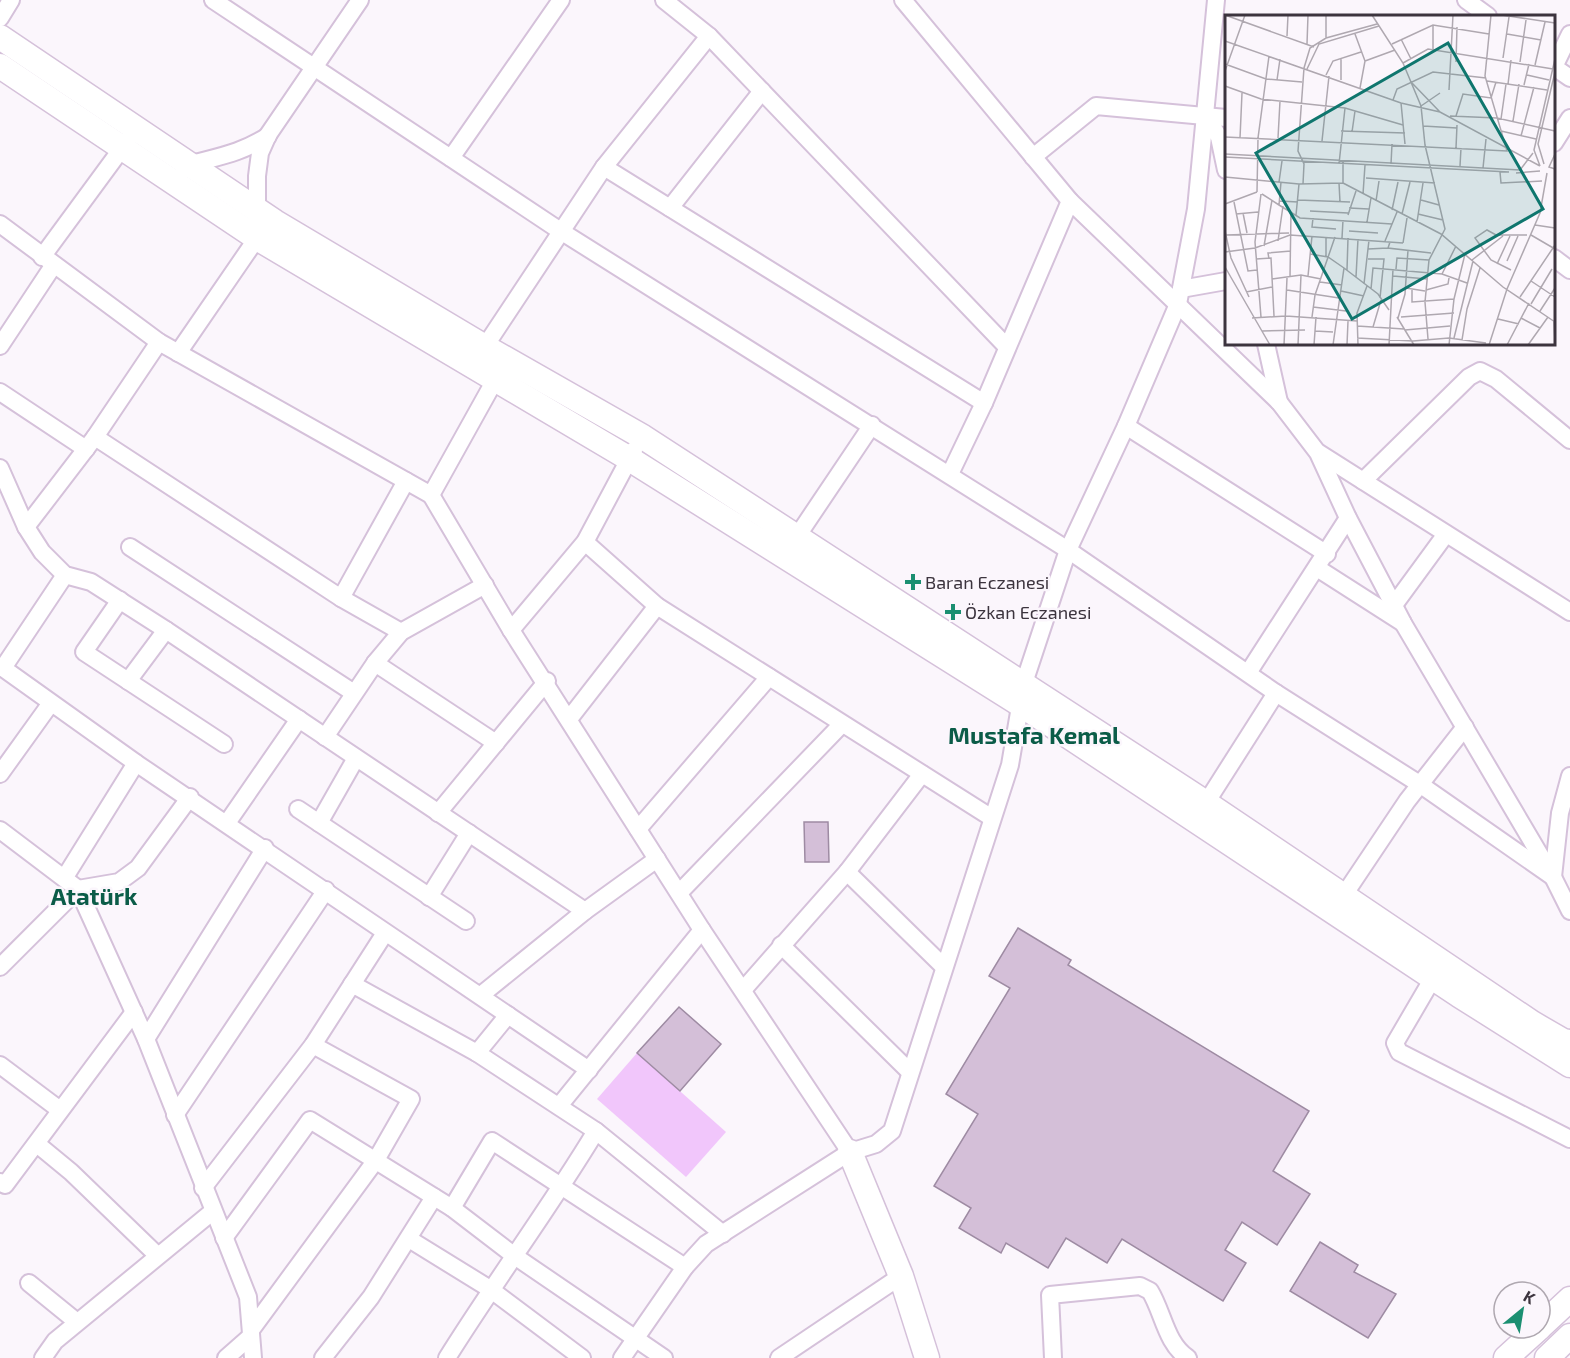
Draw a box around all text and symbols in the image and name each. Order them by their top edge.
inset map [1225,15,1555,345]
place label: Baran Eczanesi [925,571,1049,593]
marker: Baran Eczanesi [906,575,920,589]
place label: Özkan Eczanesi [965,601,1091,623]
marker: Özkan Eczanesi [946,605,960,619]
district label: Mustafa Kemal [948,720,1120,749]
district label: Atatürk [51,881,138,910]
north arrow [1492,1280,1552,1340]
text: K [1521,1286,1540,1308]

